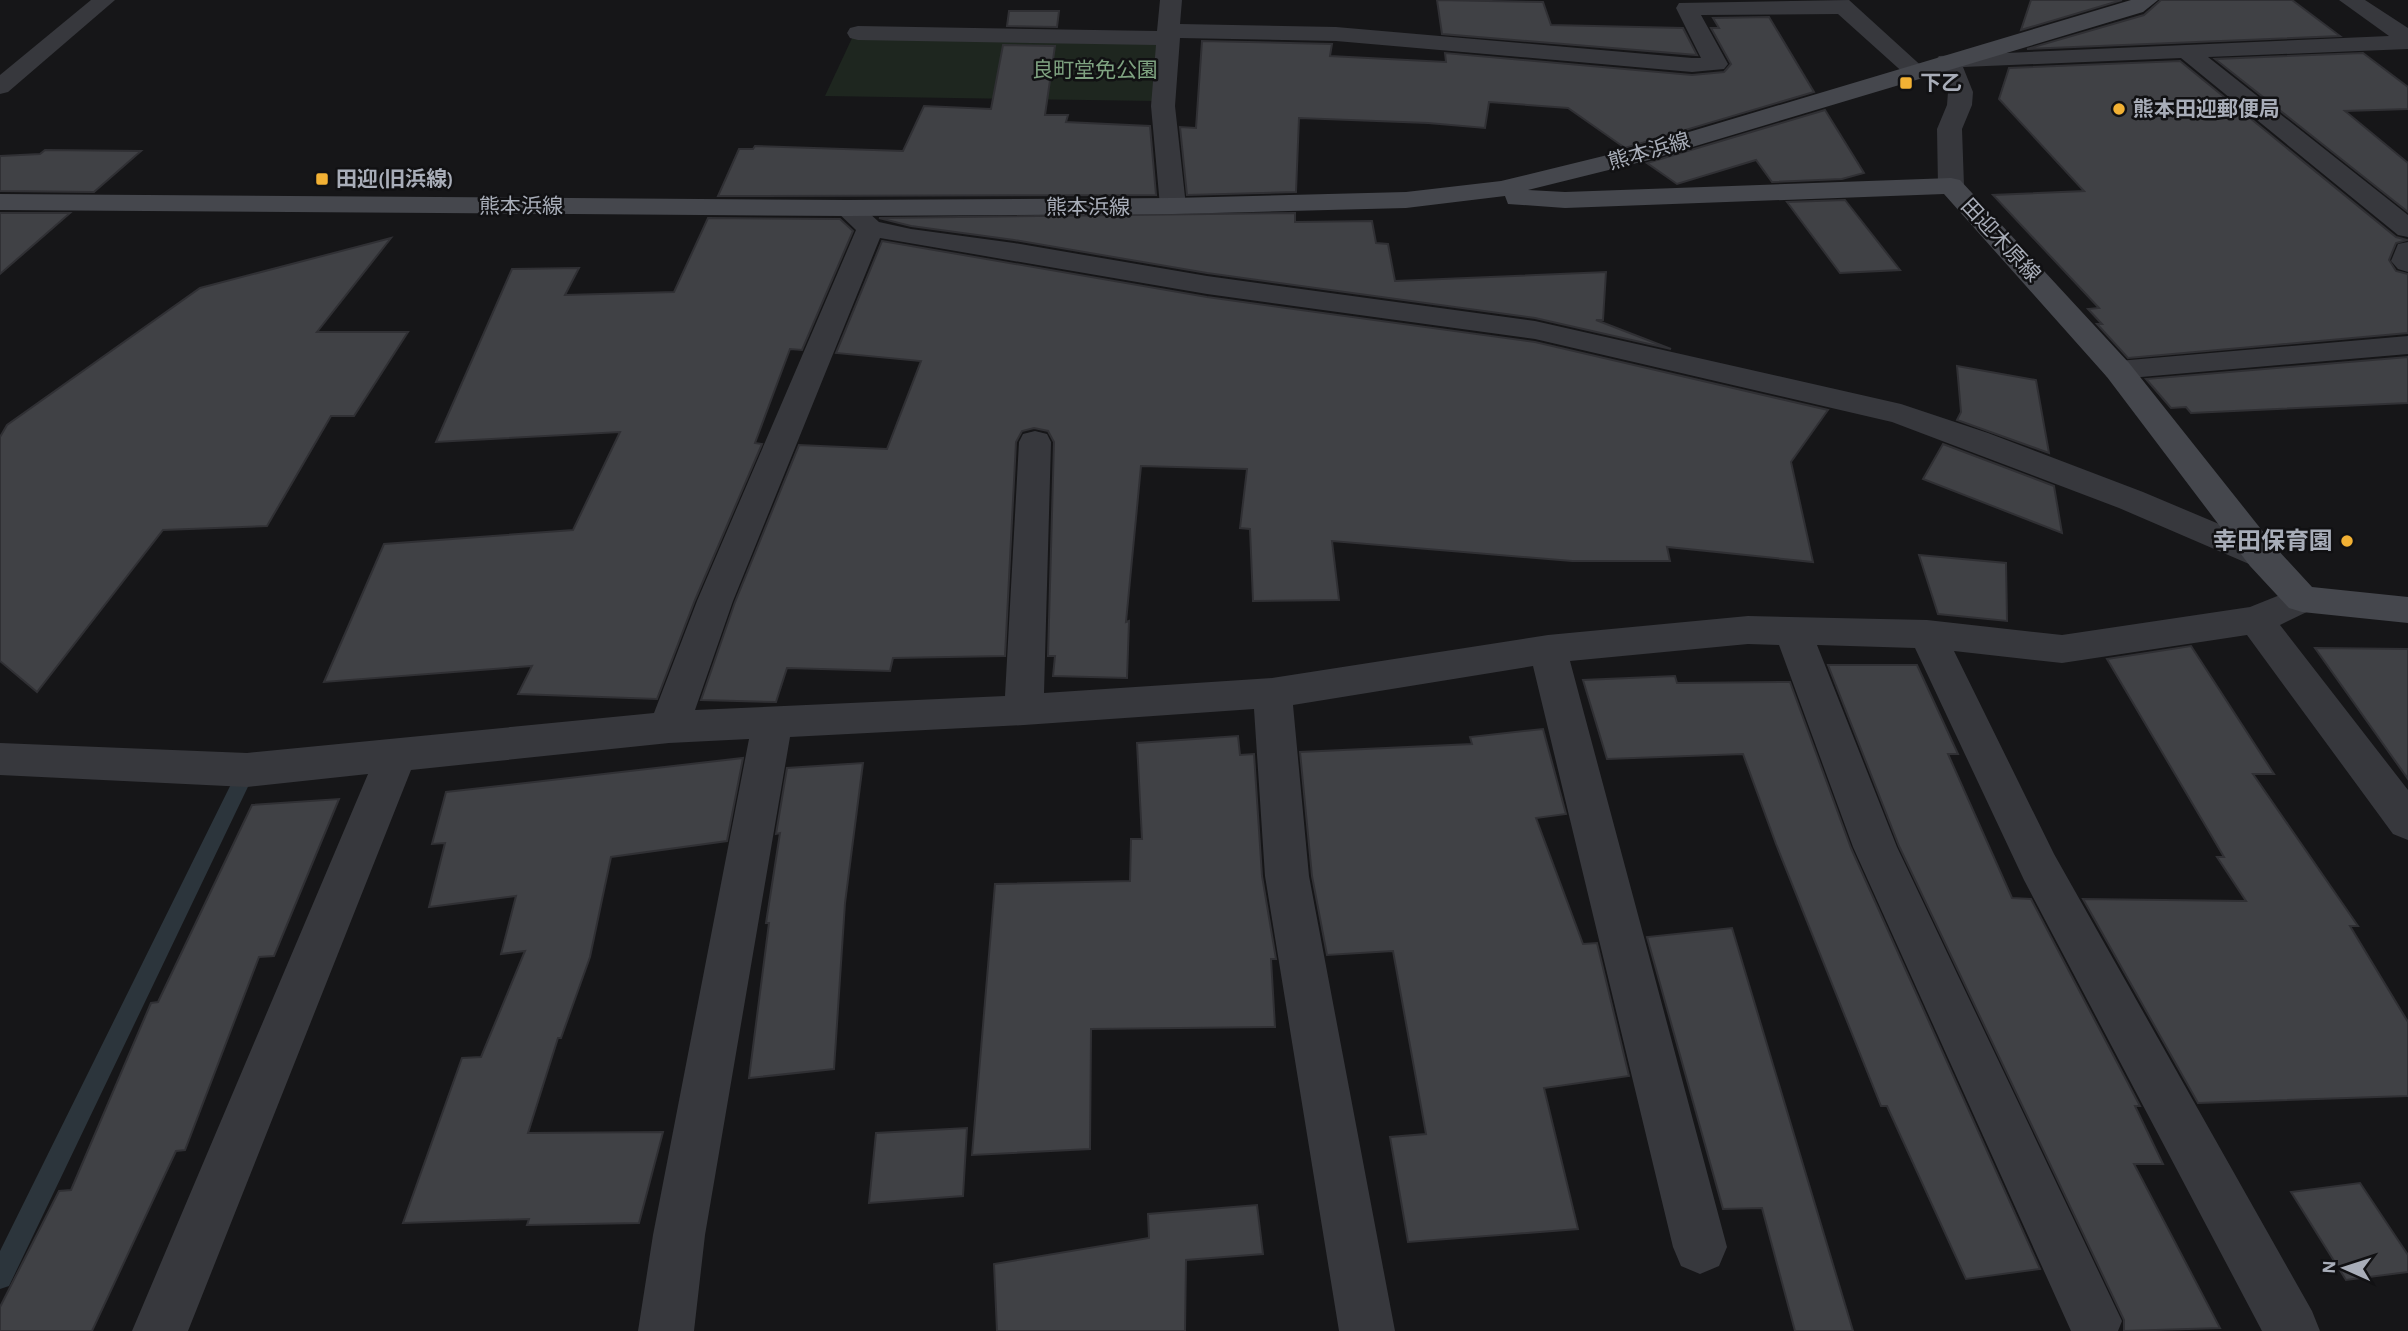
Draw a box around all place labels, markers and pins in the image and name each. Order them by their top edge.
place label: 下乙 [1920,73,1962,94]
marker: 下乙 [1898,75,1914,91]
place label: 熊本田迎郵便局 [2133,97,2280,120]
marker: 熊本田迎郵便局 [2111,101,2127,117]
place label: 田迎(旧浜線) [336,167,454,190]
marker: 田迎(旧浜線) [314,171,330,187]
place label: 幸田保育園 [2213,528,2333,554]
marker: 幸田保育園 [2339,533,2355,549]

